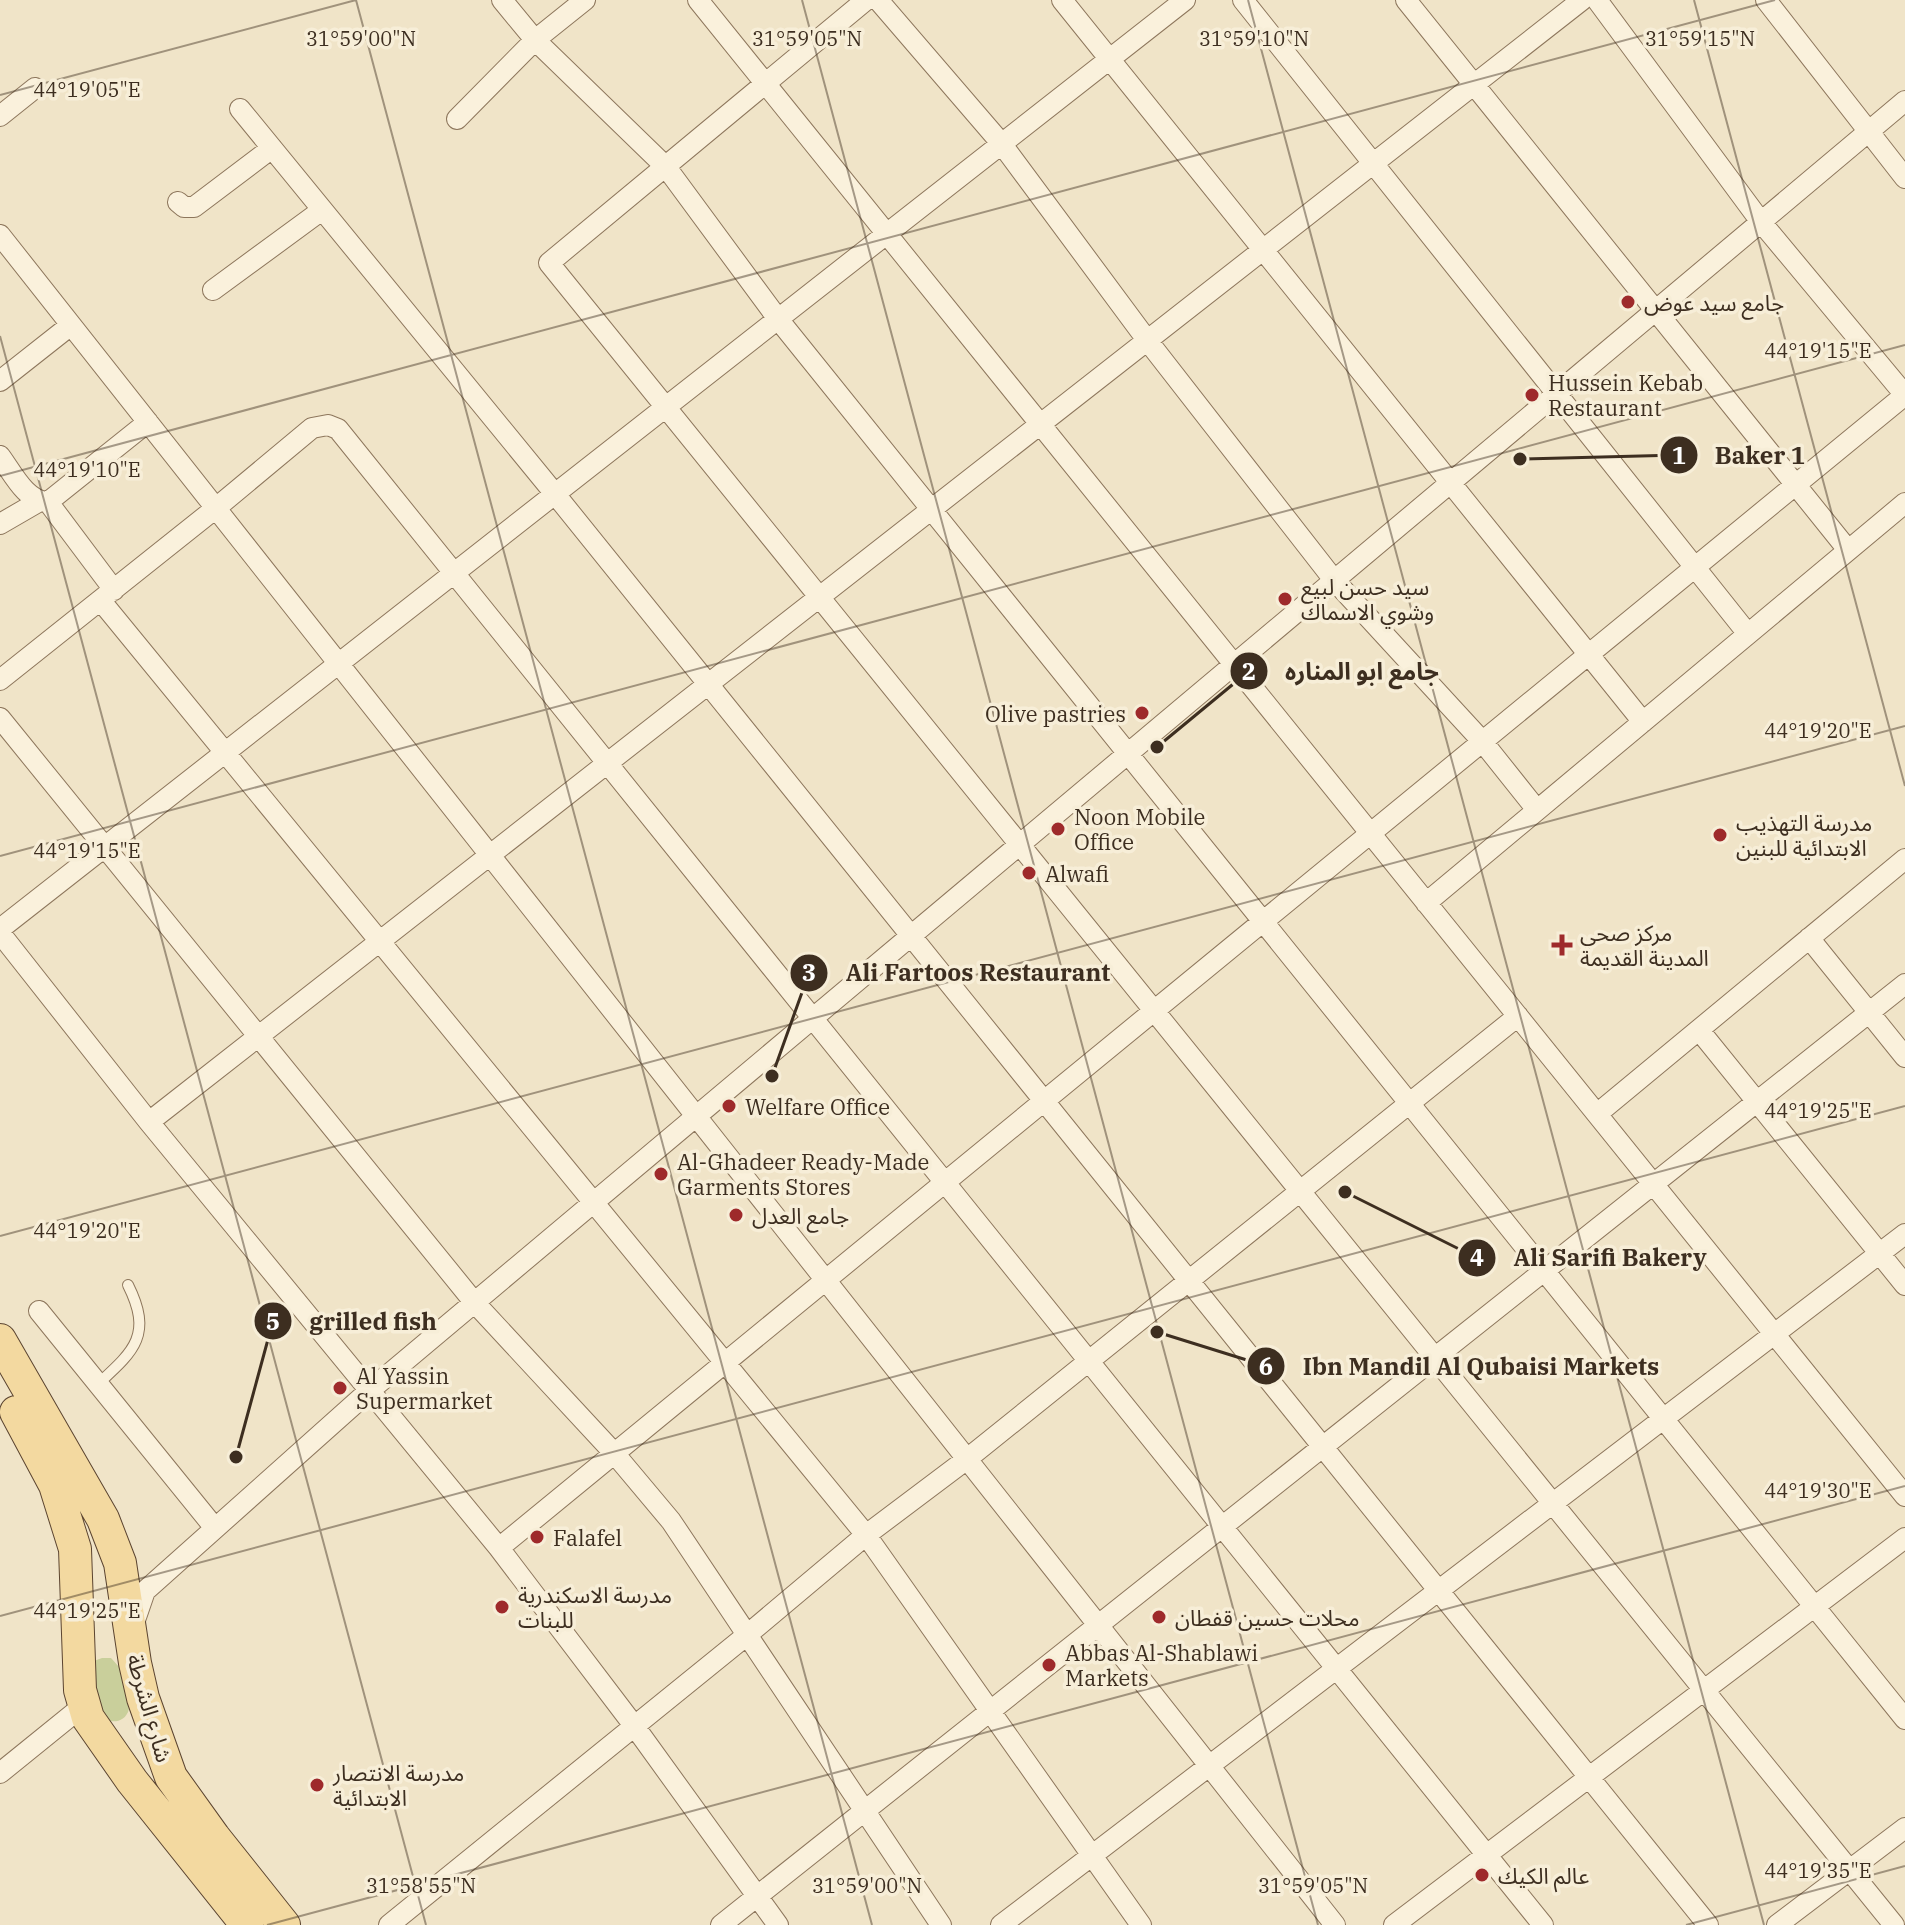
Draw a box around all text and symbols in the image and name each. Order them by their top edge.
text: 31°59'00"N [306,25,416,52]
text: 31°59'05"N [752,25,862,52]
text: 31°59'10"N [1199,25,1309,52]
text: 31°59'15"N [1645,25,1755,52]
text: 44°19'05"E [33,76,141,103]
place label: جامع سيد عوض [1644,288,1784,320]
marker: جامع سيد عوض [1619,293,1637,311]
text: 44°19'15"E [1764,337,1872,364]
place label: Hussein Kebab Restaurant [1548,368,1703,422]
marker: Hussein Kebab Restaurant [1523,386,1541,404]
callout: Baker 1 [1659,431,1821,479]
text: 1 [1672,439,1686,471]
text: Baker 1 [1715,439,1805,471]
text: 44°19'10"E [33,456,141,483]
place label: سيد حسن لبيع وشوي الاسماك [1301,572,1434,629]
marker: سيد حسن لبيع وشوي الاسماك [1276,590,1294,608]
callout: جامع ابو المناره [1229,647,1455,695]
text: 2 [1242,655,1256,687]
text: جامع ابو المناره [1285,655,1439,690]
place label: Olive pastries [985,699,1126,728]
marker: Olive pastries [1133,704,1151,722]
text: 44°19'20"E [1764,717,1872,744]
place label: Noon Mobile Office [1074,802,1205,856]
place label: مدرسة التهذيب الابتدائية للبنين [1736,808,1872,862]
marker: Noon Mobile Office [1049,820,1067,838]
marker: مدرسة التهذيب الابتدائية للبنين [1711,826,1729,844]
text: 44°19'15"E [33,837,141,864]
place label: Alwafi [1045,859,1109,888]
marker: Alwafi [1020,864,1038,882]
place label: مركز صحي المدينة القديمة [1580,918,1709,972]
marker: مركز صحي المدينة القديمة [1551,934,1573,956]
callout: Ali Fartoos Restaurant [789,949,1126,997]
text: 3 [802,956,816,988]
text: Ali Fartoos Restaurant [846,956,1110,988]
place label: Welfare Office [745,1092,890,1121]
marker: Welfare Office [720,1097,738,1115]
text: 44°19'25"E [1764,1097,1872,1124]
place label: Al-Ghadeer Ready-Made Garments Stores [677,1147,929,1201]
marker: Al-Ghadeer Ready-Made Garments Stores [652,1165,670,1183]
place label: جامع العدل [752,1201,849,1233]
marker: جامع العدل [727,1206,745,1224]
text: 44°19'20"E [33,1217,141,1244]
callout: Ali Sarifi Bakery [1457,1234,1722,1282]
text: 4 [1470,1241,1484,1273]
text: Ali Sarifi Bakery [1513,1241,1707,1273]
callout: grilled fish [253,1297,453,1345]
text: 5 [266,1305,280,1337]
text: grilled fish [309,1305,437,1337]
callout: Ibn Mandil Al Qubaisi Markets [1246,1342,1675,1390]
text: 6 [1259,1350,1273,1382]
text: Ibn Mandil Al Qubaisi Markets [1303,1350,1659,1382]
place label: Al Yassin Supermarket [356,1361,493,1415]
marker: Al Yassin Supermarket [331,1379,349,1397]
text: 44°19'30"E [1764,1477,1872,1504]
place label: Falafel [553,1523,622,1552]
marker: Falafel [528,1528,546,1546]
place label: مدرسة الاسكندرية للبنات [518,1580,672,1634]
text: 44°19'25"E [33,1597,141,1624]
marker: مدرسة الاسكندرية للبنات [493,1598,511,1616]
place label: محلات حسين قفطان [1175,1603,1360,1632]
marker: محلات حسين قفطان [1150,1608,1168,1626]
place label: Abbas Al-Shablawi Markets [1065,1638,1258,1692]
street label: شارع الشرطة [118,1651,179,1766]
marker: Abbas Al-Shablawi Markets [1040,1656,1058,1674]
place label: مدرسة الانتصار الابتدائية [332,1758,464,1812]
marker: مدرسة الانتصار الابتدائية [308,1776,326,1794]
text: 44°19'35"E [1764,1857,1872,1884]
place label: عالم الكيك [1498,1861,1589,1893]
marker: عالم الكيك [1473,1866,1491,1884]
text: 31°58'55"N [366,1872,476,1899]
text: 31°59'00"N [812,1872,922,1899]
text: 31°59'05"N [1258,1872,1368,1899]

